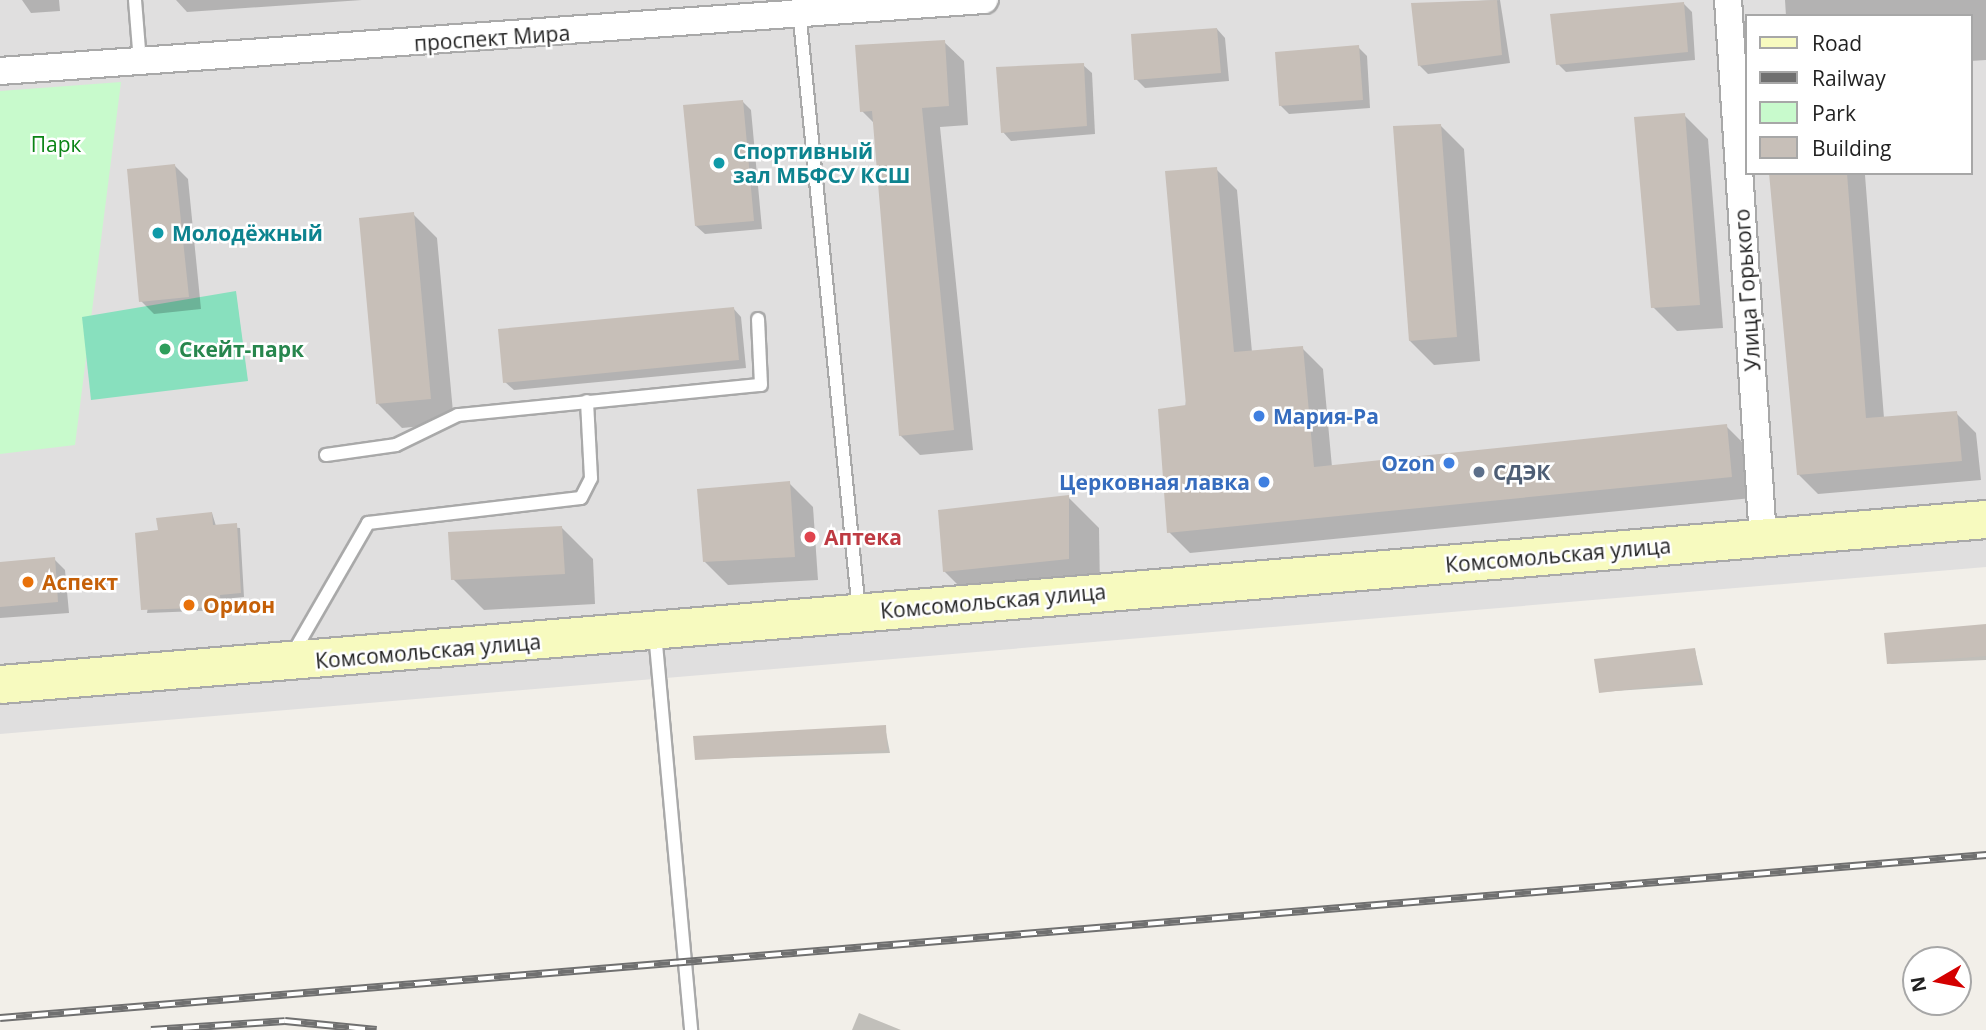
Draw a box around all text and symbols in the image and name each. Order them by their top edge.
legend [1744,14,1972,175]
street label: проспект Мира [413,20,571,56]
text: Road [1812,29,1862,57]
text: Railway [1812,64,1886,92]
text: Park [1812,99,1856,127]
park label: Парк [31,131,81,157]
text: Building [1812,134,1891,162]
place label: Спортивный зал МБФСУ КСШ [733,138,910,188]
marker: Спортивный зал МБФСУ КСШ [711,155,727,171]
street label: Улица Горького [1729,208,1765,372]
place label: Молодёжный [172,220,323,246]
marker: Молодёжный [150,225,166,241]
place label: Скейт-парк [179,336,304,362]
marker: Скейт-парк [157,341,173,357]
place label: Мария-Ра [1273,403,1379,429]
marker: Мария-Ра [1251,408,1267,424]
place label: Ozon [1381,450,1435,476]
marker: Ozon [1441,455,1457,471]
place label: СДЭК [1493,459,1550,485]
marker: СДЭК [1471,464,1487,480]
place label: Церковная лавка [1059,469,1250,495]
marker: Церковная лавка [1256,474,1272,490]
place label: Аптека [824,524,902,550]
marker: Аптека [802,529,818,545]
street label: Комсомольская улица [1444,533,1672,577]
place label: Аспект [42,569,118,595]
marker: Аспект [20,574,36,590]
street label: Комсомольская улица [879,579,1107,623]
place label: Орион [203,592,275,618]
marker: Орион [181,597,197,613]
street label: Комсомольская улица [314,629,542,673]
north arrow [1902,946,1972,1016]
text: N [1904,974,1932,994]

